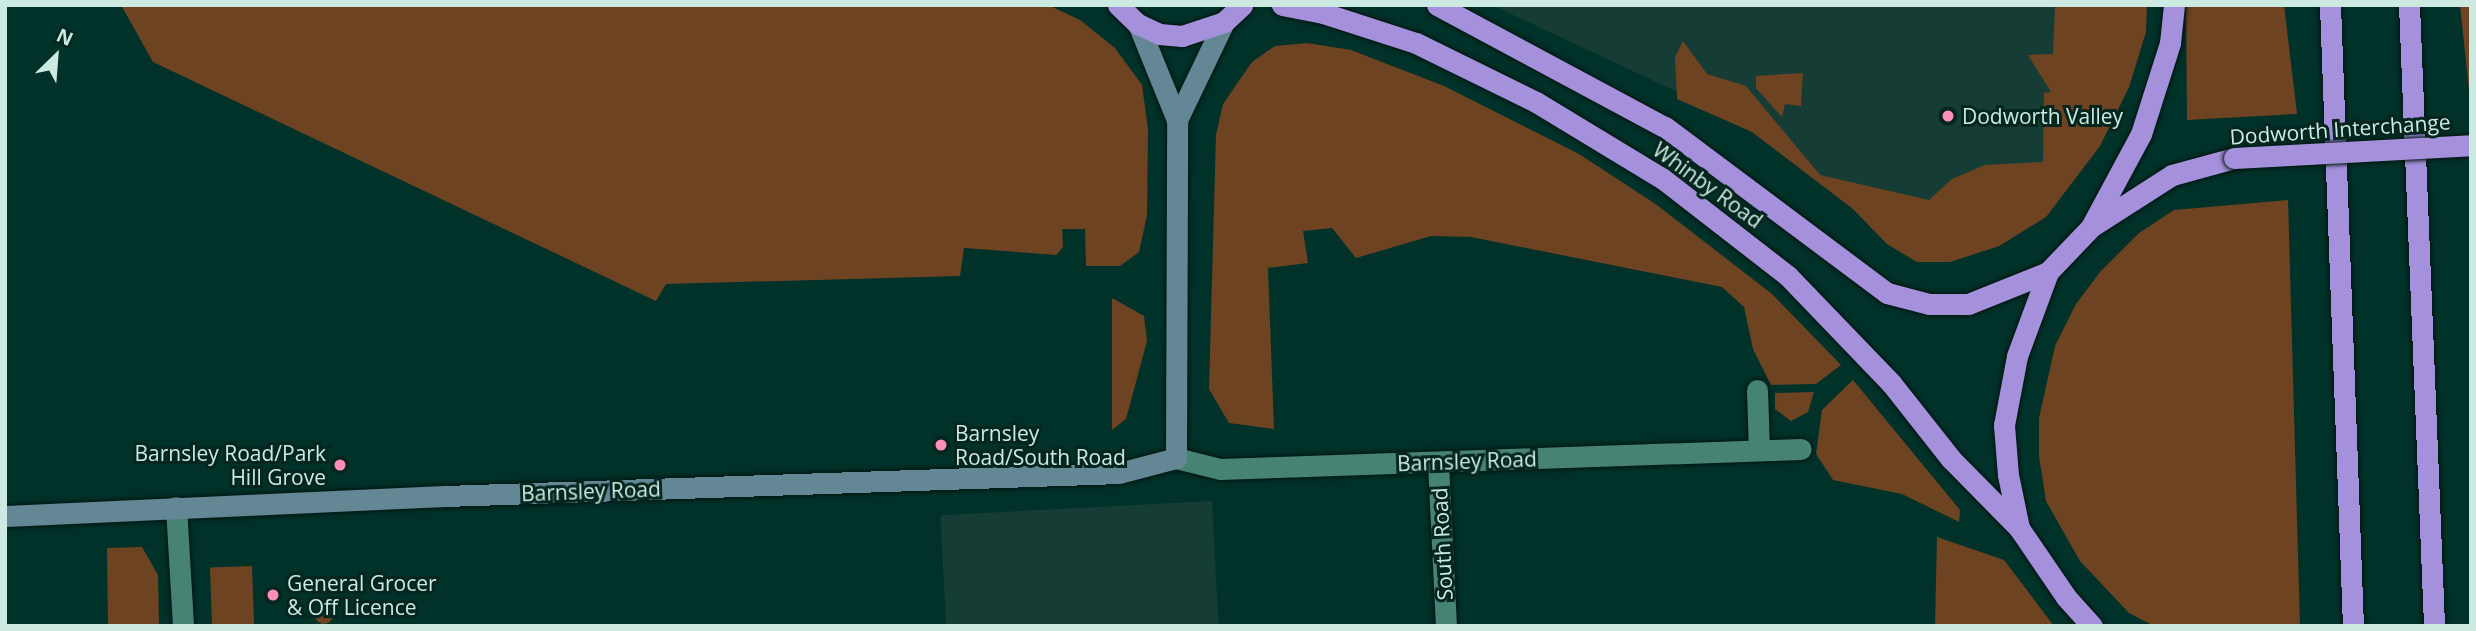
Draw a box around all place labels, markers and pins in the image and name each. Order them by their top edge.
place label: Dodworth Valley [1962,103,2123,129]
marker: Dodworth Valley [1940,108,1956,124]
place label: Barnsley Road/South Road [955,420,1126,470]
marker: Barnsley Road/South Road [933,437,949,453]
place label: Barnsley Road/Park Hill Grove [134,440,326,490]
marker: Barnsley Road/Park Hill Grove [332,457,348,473]
place label: General Grocer & Off Licence [287,570,437,620]
marker: General Grocer & Off Licence [265,587,281,603]

